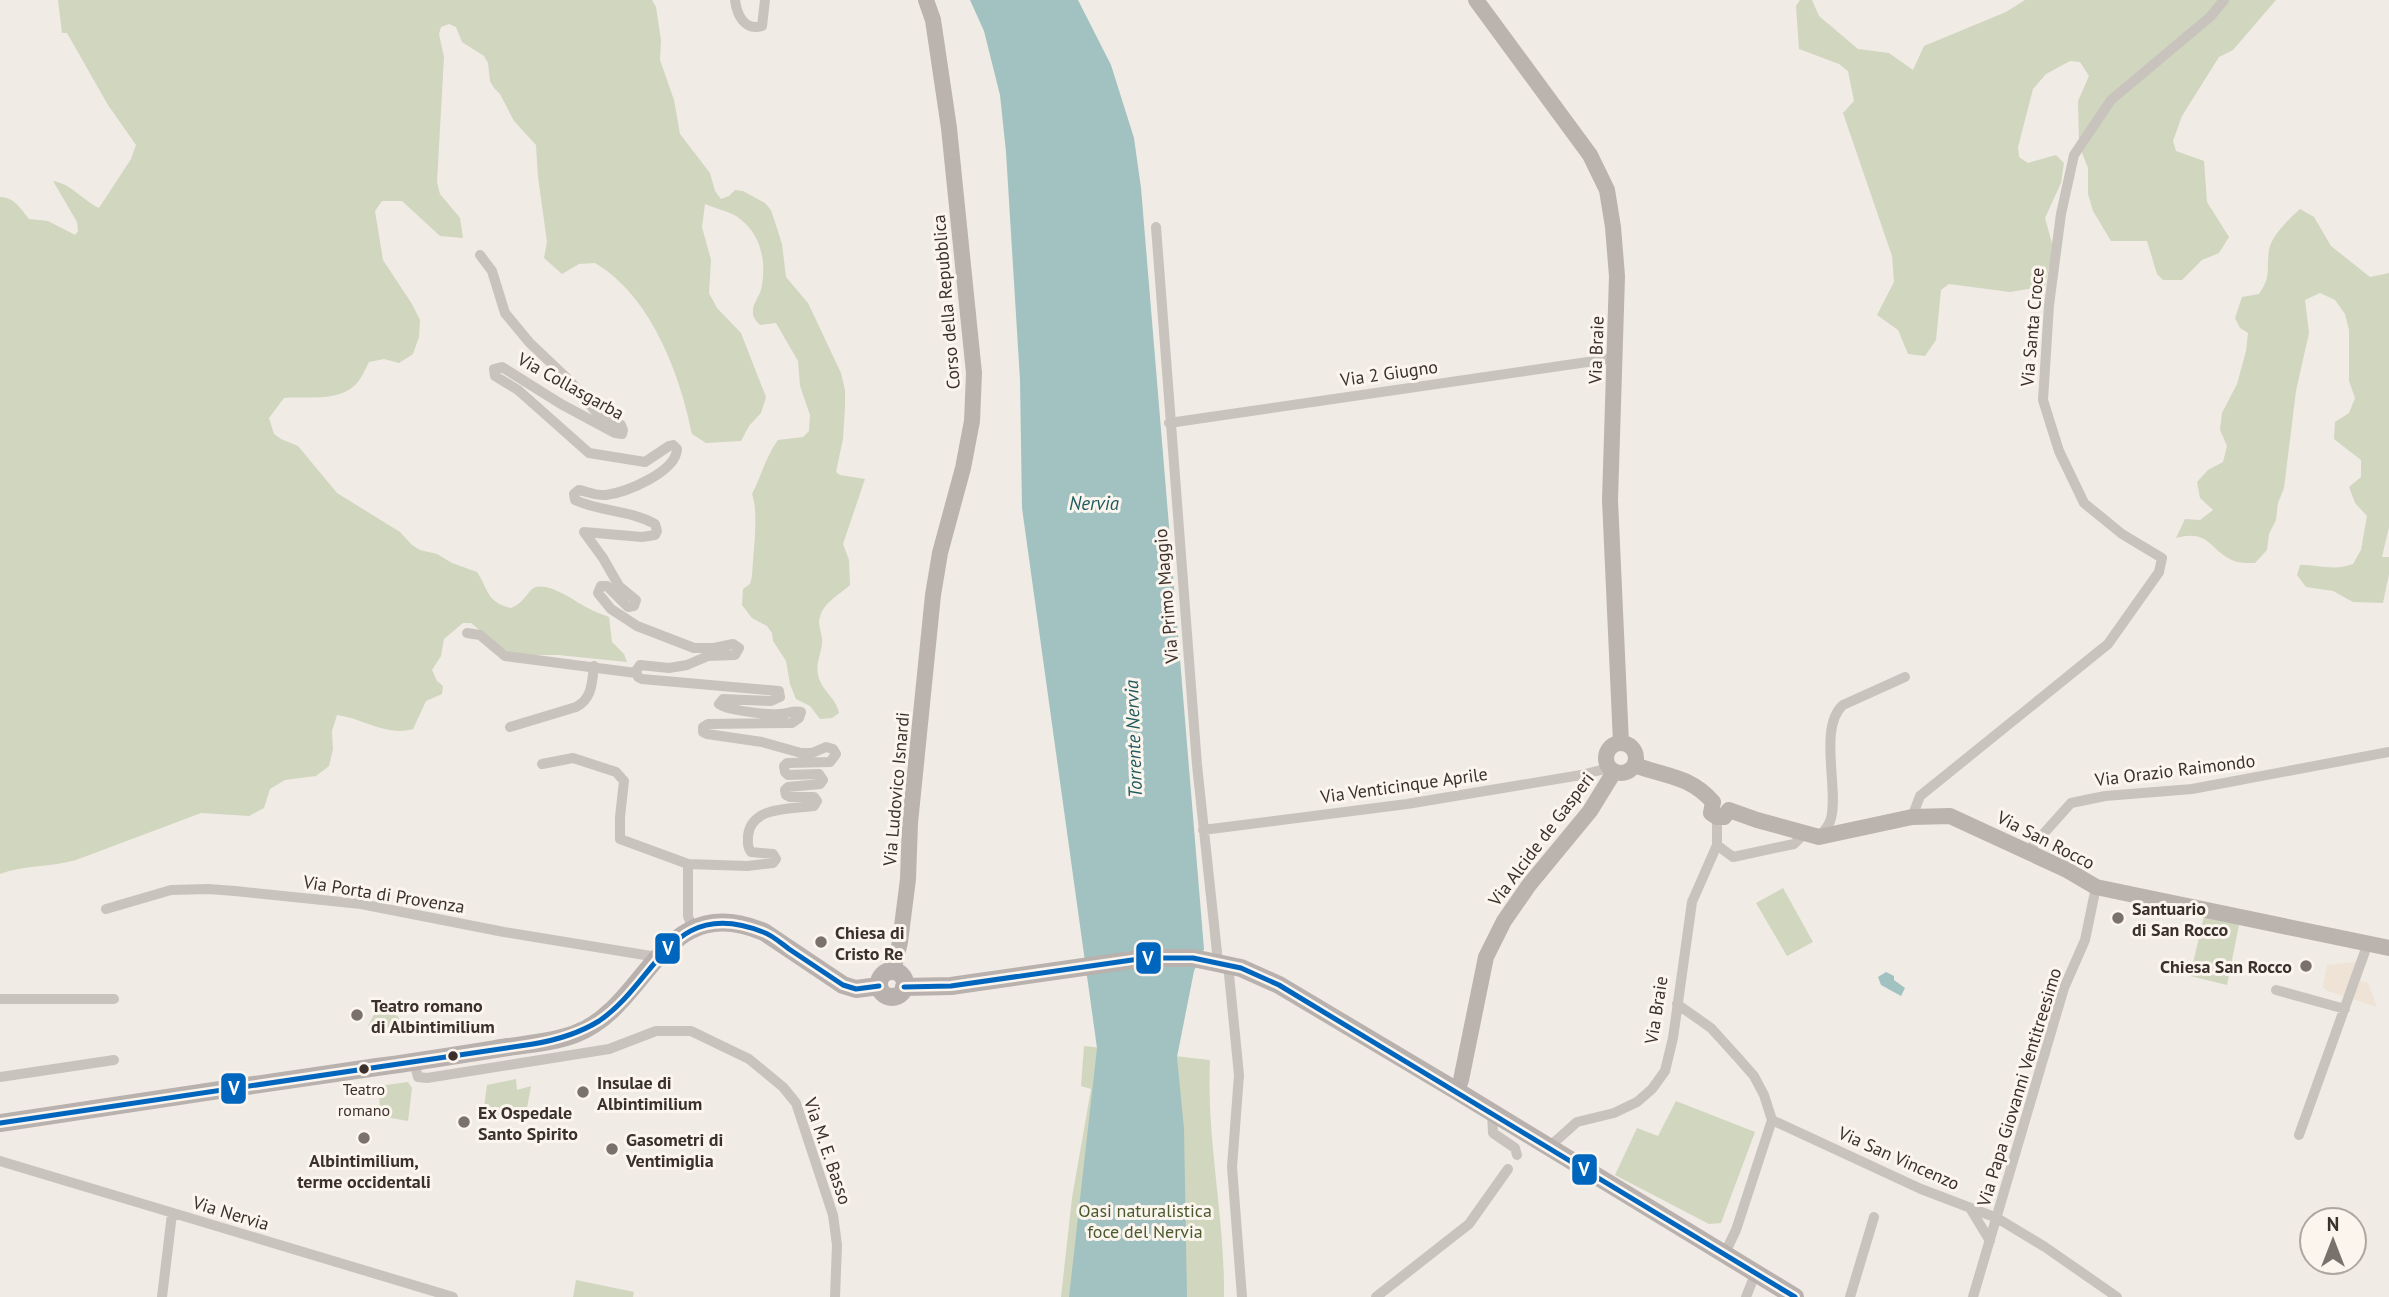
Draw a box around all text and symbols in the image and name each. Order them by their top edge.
street label: Corso della Repubblica [927,214,965,390]
street label: Via Santa Croce [2015,266,2049,389]
street label: Via Braie [1583,315,1609,386]
street label: Via Collasgarba [513,347,628,425]
street label: Via 2 Giugno [1338,355,1439,391]
water label: Nervia [1069,491,1120,515]
street label: Via Primo Maggio [1149,528,1183,665]
water label: Torrente Nervia [1119,679,1147,799]
street label: Via Ludovico Isnardi [878,711,914,868]
street label: Via Orazio Raimondo [2093,749,2256,791]
street label: Via Venticinque Aprile [1318,762,1489,808]
street label: Via Alcide de Gasperi [1483,768,1599,911]
street label: Via San Rocco [1992,805,2099,874]
street label: Via Porta di Provenza [301,870,466,918]
place label: Santuario di San Rocco [2132,897,2229,941]
marker: Santuario di San Rocco [2110,910,2126,926]
place label: Chiesa di Cristo Re [835,921,904,965]
line badge: V [654,932,681,965]
marker: Chiesa di Cristo Re [813,934,829,950]
text: V [661,936,674,960]
line badge: V [1135,941,1162,975]
text: V [1141,946,1154,970]
place label: Chiesa San Rocco [2160,955,2292,978]
marker: Chiesa San Rocco [2298,958,2314,974]
street label: Via Papa Giovanni Ventitreesimo [1971,965,2066,1210]
street label: Via Braie [1639,974,1673,1047]
place label: Teatro romano di Albintimilium [371,994,495,1038]
marker: Teatro romano di Albintimilium [349,1007,365,1023]
unlabelled marker [446,1049,460,1063]
marker: Teatro romano [357,1062,371,1076]
place label: Insulae di Albintimilium [597,1071,702,1115]
line badge: V [220,1072,247,1105]
text: V [227,1076,240,1100]
place label: Teatro romano [338,1079,390,1120]
marker: Insulae di Albintimilium [575,1084,591,1100]
street label: Via M. E. Basso [799,1094,857,1207]
place label: Ex Ospedale Santo Spirito [478,1101,578,1145]
marker: Ex Ospedale Santo Spirito [456,1114,472,1130]
street label: Via San Vincenzo [1834,1121,1963,1195]
place label: Gasometri di Ventimiglia [625,1128,723,1172]
marker: Albintimilium, terme occidentali [356,1130,372,1146]
marker: Gasometri di Ventimiglia [604,1141,620,1157]
place label: Albintimilium, terme occidentali [297,1149,431,1193]
line badge: V [1571,1153,1598,1186]
text: V [1577,1157,1590,1181]
street label: Via Nervia [189,1190,272,1235]
park label: Oasi naturalistica foce del Nervia [1078,1199,1212,1243]
north arrow [2298,1206,2368,1276]
text: N [2327,1212,2339,1236]

